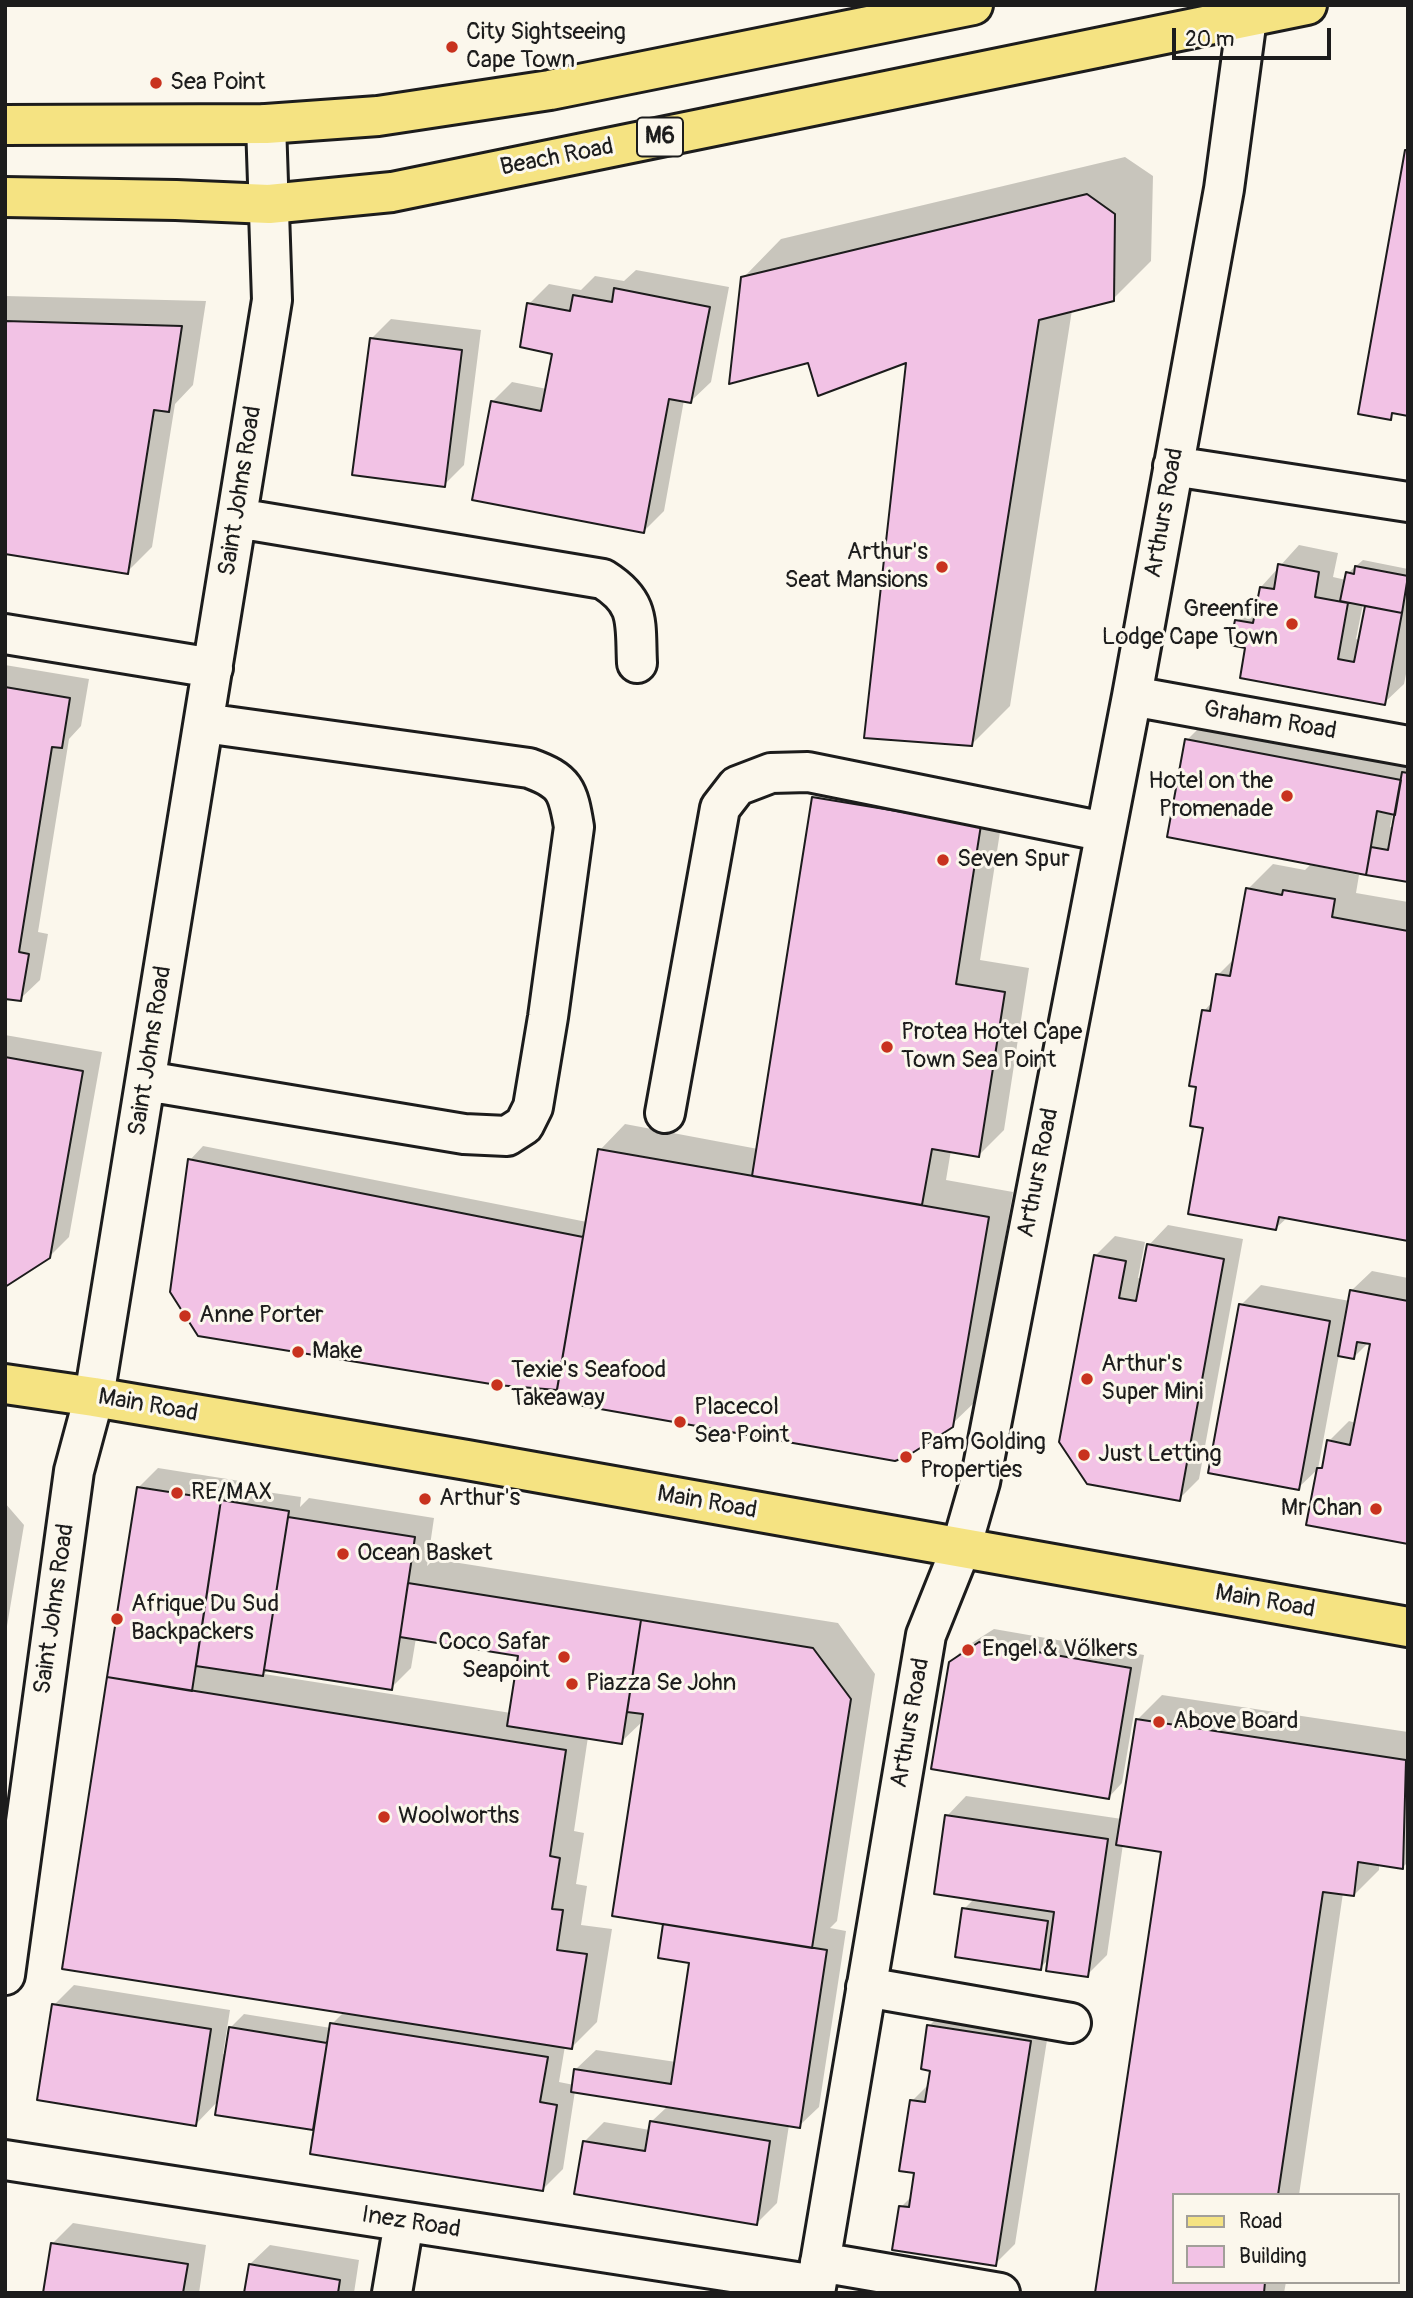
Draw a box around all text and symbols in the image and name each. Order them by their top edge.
scale bar [1175,14,1334,58]
place label: City Sightseeing Cape Town [466,19,626,75]
text: 20 m [1185,26,1234,53]
marker: City Sightseeing Cape Town [444,39,460,55]
place label: Sea Point [170,69,265,97]
marker: Sea Point [148,75,164,91]
road number: M6 [637,118,683,156]
street label: Beach Road [498,133,616,183]
street label: Saint Johns Road [213,404,269,578]
street label: Arthurs Road [1139,446,1191,580]
place label: Arthur's Seat Mansions [785,539,928,595]
marker: Arthur's Seat Mansions [934,559,950,575]
place label: Greenfire Lodge Cape Town [1102,596,1278,652]
marker: Greenfire Lodge Cape Town [1284,616,1300,632]
street label: Graham Road [1201,695,1339,747]
place label: Hotel on the Promenade [1148,768,1273,824]
marker: Hotel on the Promenade [1279,788,1295,804]
place label: Seven Spur [957,846,1070,874]
marker: Seven Spur [935,852,951,868]
street label: Saint Johns Road [123,964,179,1138]
place label: Protea Hotel Cape Town Sea Point [901,1019,1082,1075]
marker: Protea Hotel Cape Town Sea Point [879,1039,895,1055]
street label: Arthurs Road [1012,1106,1066,1240]
place label: Anne Porter [199,1302,324,1330]
marker: Anne Porter [177,1308,193,1324]
place label: Make [312,1338,362,1366]
marker: Make [290,1344,306,1360]
place label: Arthur's Super Mini [1101,1351,1203,1407]
place label: Texie's Seafood Takeaway [511,1357,666,1413]
marker: Arthur's Super Mini [1079,1371,1095,1387]
marker: Texie's Seafood Takeaway [489,1377,505,1393]
street label: Main Road [96,1383,200,1429]
place label: Placecol Sea Point [694,1394,789,1450]
marker: Placecol Sea Point [672,1414,688,1430]
place label: Pam Golding Properties [920,1429,1046,1485]
place label: Just Letting [1098,1441,1222,1469]
marker: Just Letting [1076,1447,1092,1463]
marker: Pam Golding Properties [898,1449,914,1465]
place label: RE/MAX [191,1479,272,1507]
street label: Main Road [655,1480,759,1526]
marker: RE/MAX [169,1485,185,1501]
place label: Arthur's [439,1485,520,1513]
marker: Arthur's [417,1491,433,1507]
place label: Mr Chan [1281,1495,1362,1523]
marker: Mr Chan [1368,1501,1384,1517]
street label: Saint Johns Road [29,1522,81,1696]
place label: Ocean Basket [357,1540,492,1568]
marker: Ocean Basket [335,1546,351,1562]
street label: Main Road [1213,1579,1317,1625]
place label: Afrique Du Sud Backpackers [131,1591,279,1647]
marker: Afrique Du Sud Backpackers [109,1611,125,1627]
place label: Coco Safar Seapoint [438,1629,550,1685]
place label: Engel & Vőlkers [982,1636,1137,1664]
marker: Engel & Vőlkers [960,1642,976,1658]
marker: Coco Safar Seapoint [556,1649,572,1665]
street label: Arthurs Road [885,1656,937,1790]
place label: Piazza Se John [586,1670,736,1698]
marker: Piazza Se John [564,1676,580,1692]
place label: Above Board [1173,1708,1299,1736]
marker: Above Board [1151,1714,1167,1730]
place label: Woolworths [398,1803,519,1831]
marker: Woolworths [376,1809,392,1825]
legend [1172,2193,1399,2284]
street label: Inez Road [360,2201,462,2245]
text: Road [1239,2208,1283,2235]
text: Building [1239,2243,1306,2270]

